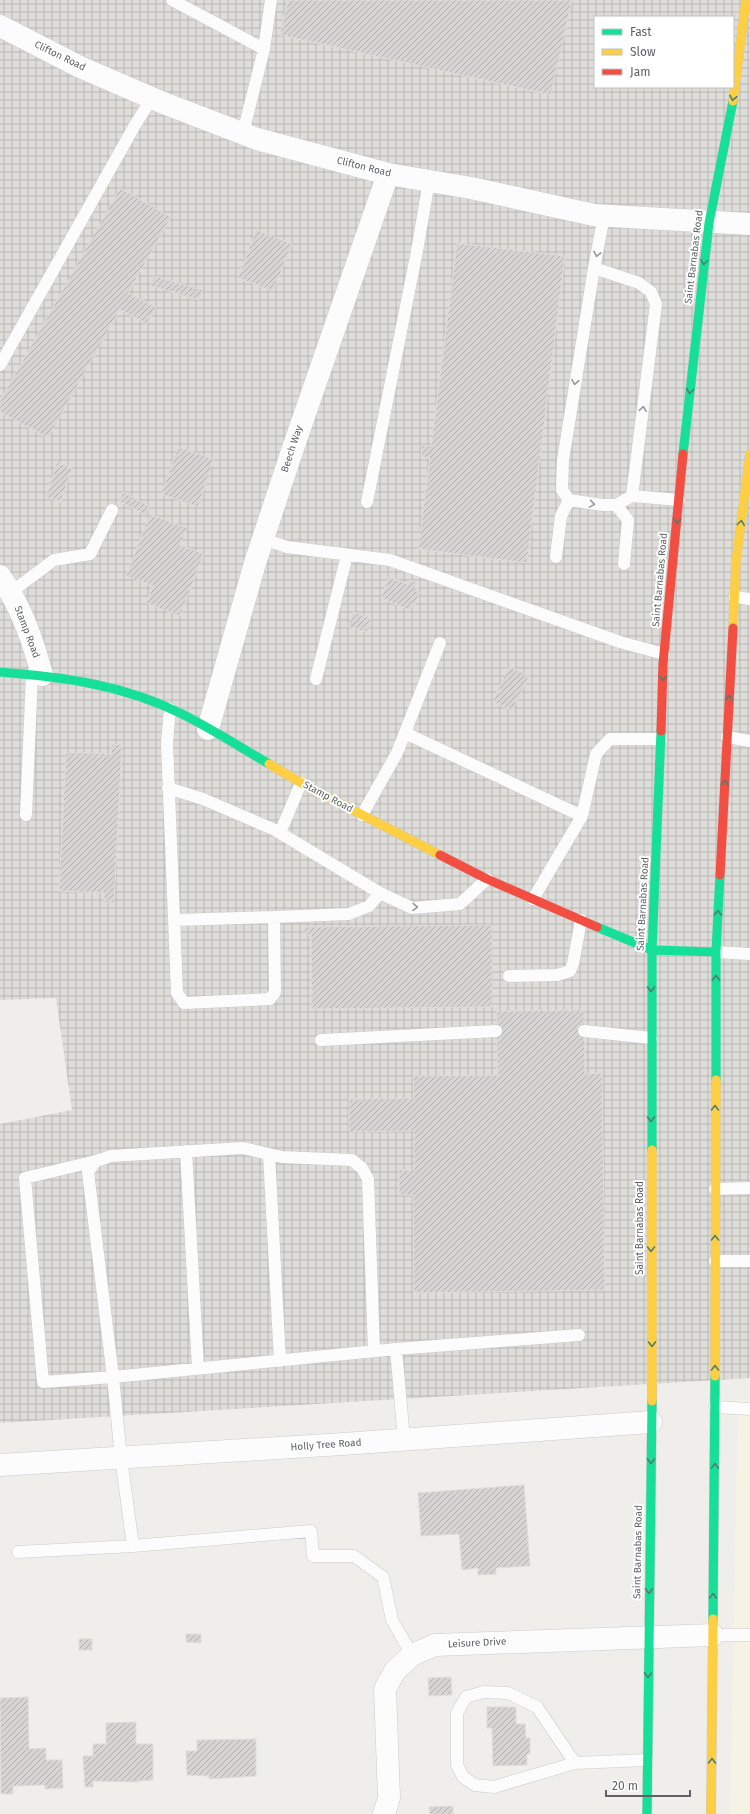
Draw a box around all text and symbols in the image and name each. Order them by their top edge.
legend [594,16,734,88]
text: Fast [630,25,652,39]
street label: Clifton Road [32,38,88,74]
text: Slow [630,45,656,59]
text: Jam [630,65,650,79]
one-way arrow [730,95,738,101]
street label: Clifton Road [336,154,392,180]
street label: Saint Barnabas Road [682,210,706,304]
one-way arrow [593,251,601,257]
one-way arrow [700,259,709,265]
one-way arrow [572,379,580,386]
one-way arrow [685,388,694,394]
one-way arrow [638,406,647,412]
street label: Beech Way [279,424,305,474]
one-way arrow [589,499,595,507]
one-way arrow [673,518,682,524]
one-way arrow [736,520,745,526]
street label: Saint Barnabas Road [650,533,670,627]
street label: Stamp Road [12,604,42,660]
one-way arrow [659,675,667,681]
one-way arrow [725,695,734,701]
street label: Stamp Road [301,779,355,815]
one-way arrow [720,780,729,786]
street label: Saint Barnabas Road [635,857,651,951]
one-way arrow [413,903,419,911]
one-way arrow [714,910,722,916]
one-way arrow [712,975,720,981]
one-way arrow [647,986,656,992]
one-way arrow [711,1105,719,1111]
one-way arrow [647,1116,655,1122]
street label: Saint Barnabas Road [634,1181,646,1275]
one-way arrow [711,1235,719,1241]
one-way arrow [647,1246,655,1252]
one-way arrow [648,1341,656,1347]
one-way arrow [711,1365,719,1371]
street label: Holly Tree Road [290,1437,362,1453]
one-way arrow [647,1458,655,1464]
one-way arrow [710,1463,719,1469]
street label: Saint Barnabas Road [631,1505,645,1599]
one-way arrow [645,1588,653,1594]
one-way arrow [709,1593,717,1599]
street label: Leisure Drive [447,1635,507,1651]
one-way arrow [644,1672,652,1678]
one-way arrow [708,1758,716,1764]
scale bar [606,1772,690,1798]
text: 20 m [612,1779,638,1793]

